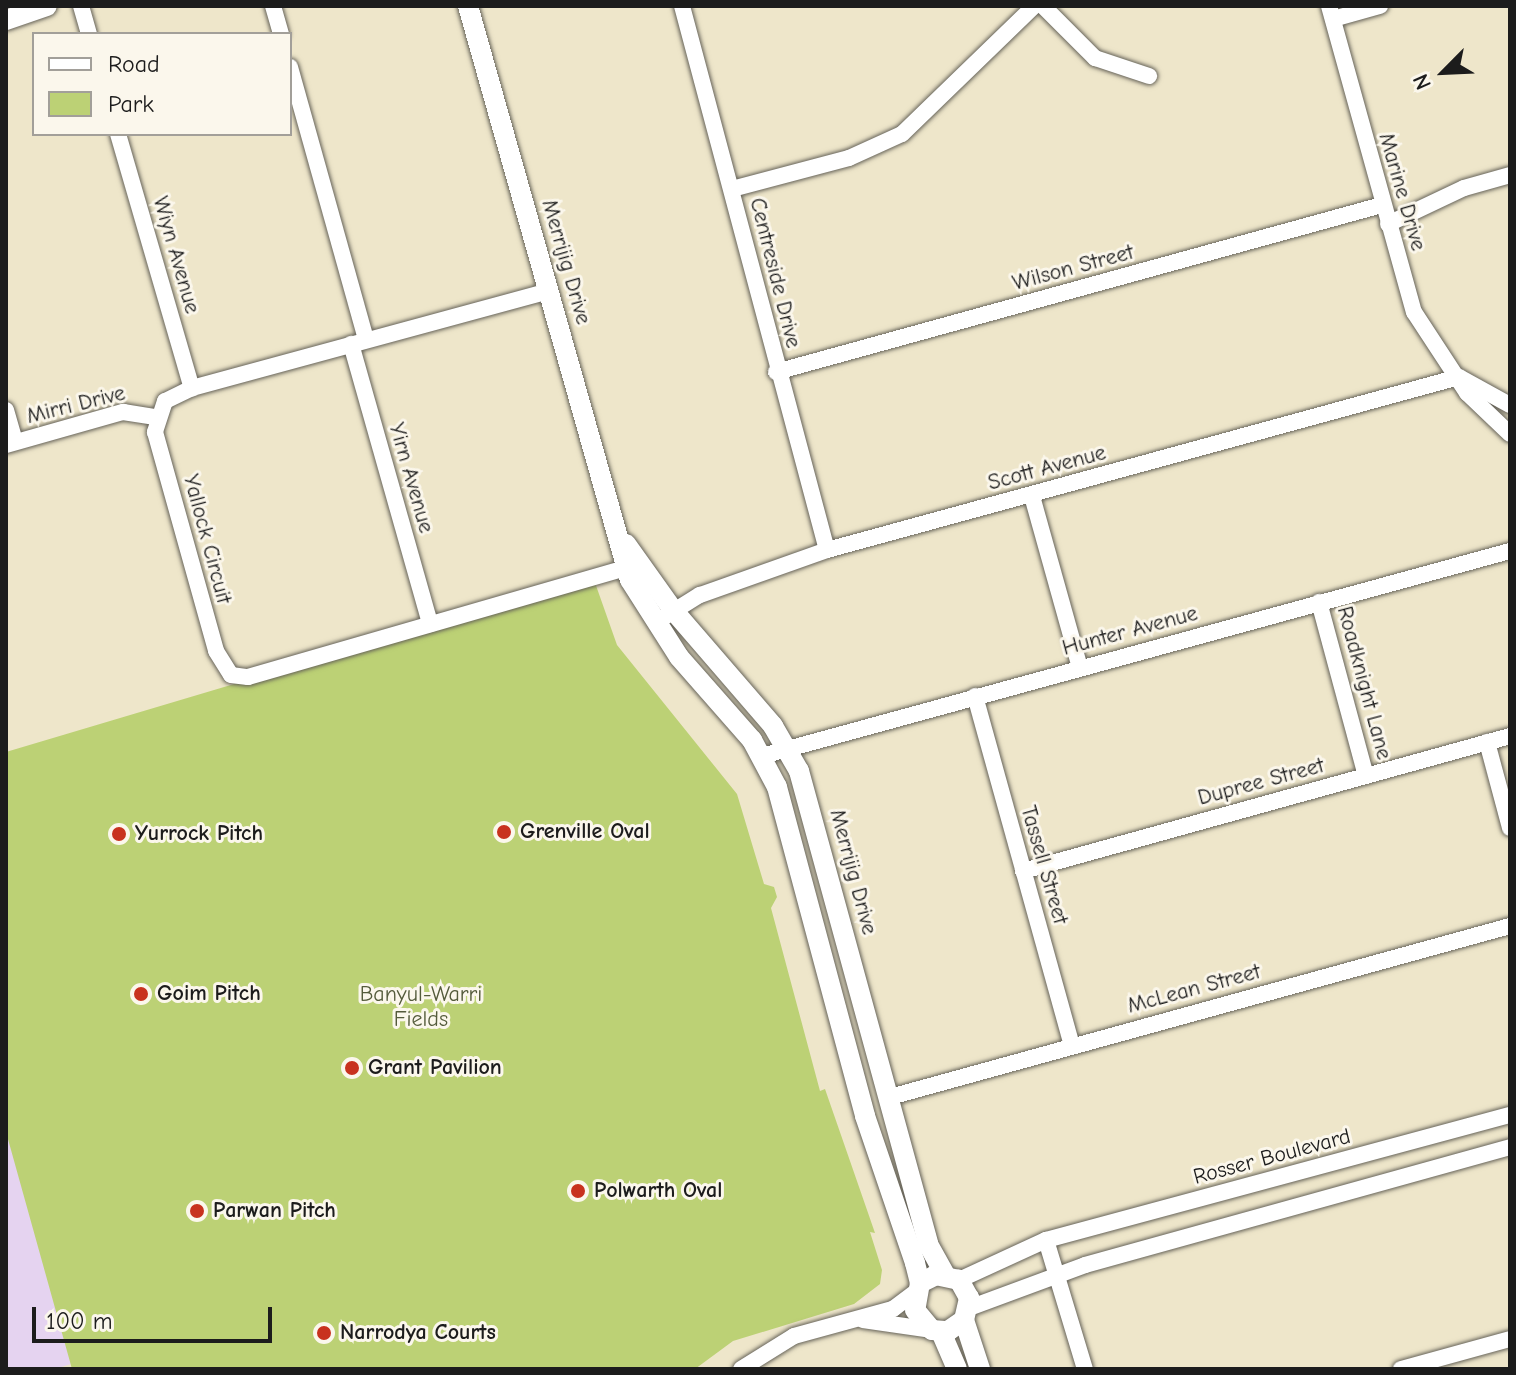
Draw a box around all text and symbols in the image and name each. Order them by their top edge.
legend [32,32,292,136]
north arrow [1404,32,1484,112]
text: Road [108,50,160,78]
text: N [1407,70,1437,94]
text: Park [108,90,154,118]
street label: Marine Drive [1373,130,1431,254]
street label: Wiyn Avenue [147,193,205,317]
street label: Centreside Drive [744,195,806,351]
street label: Merrijig Drive [536,197,596,327]
street label: Wilson Street [1010,239,1136,297]
street label: Mirri Drive [24,380,128,430]
street label: Yirn Avenue [383,420,439,536]
street label: Scott Avenue [985,440,1109,496]
street label: Yallock Circuit [177,472,237,606]
street label: Hunter Avenue [1059,600,1201,662]
street label: Roadknight Lane [1331,603,1397,763]
street label: Dupree Street [1195,752,1327,812]
street label: Tassell Street [1014,803,1074,927]
street label: Merrijig Drive [824,807,882,937]
place label: Grenville Oval [520,819,650,845]
place label: Yurrock Pitch [135,821,263,847]
marker: Grenville Oval [495,823,513,841]
marker: Yurrock Pitch [110,825,128,843]
street label: McLean Street [1125,959,1263,1019]
place label: Goim Pitch [157,981,261,1007]
park label: Banyul-Warri Fields [360,981,482,1032]
marker: Goim Pitch [132,985,150,1003]
place label: Grant Pavilion [368,1055,502,1081]
marker: Grant Pavilion [343,1059,361,1077]
street label: Rosser Boulevard [1190,1123,1354,1191]
place label: Polwarth Oval [594,1178,722,1204]
marker: Polwarth Oval [569,1182,587,1200]
place label: Parwan Pitch [213,1198,336,1224]
marker: Parwan Pitch [188,1202,206,1220]
scale bar [36,1291,276,1341]
text: 100 m [46,1307,113,1335]
place label: Narrodya Courts [340,1320,496,1346]
marker: Narrodya Courts [315,1324,333,1342]

